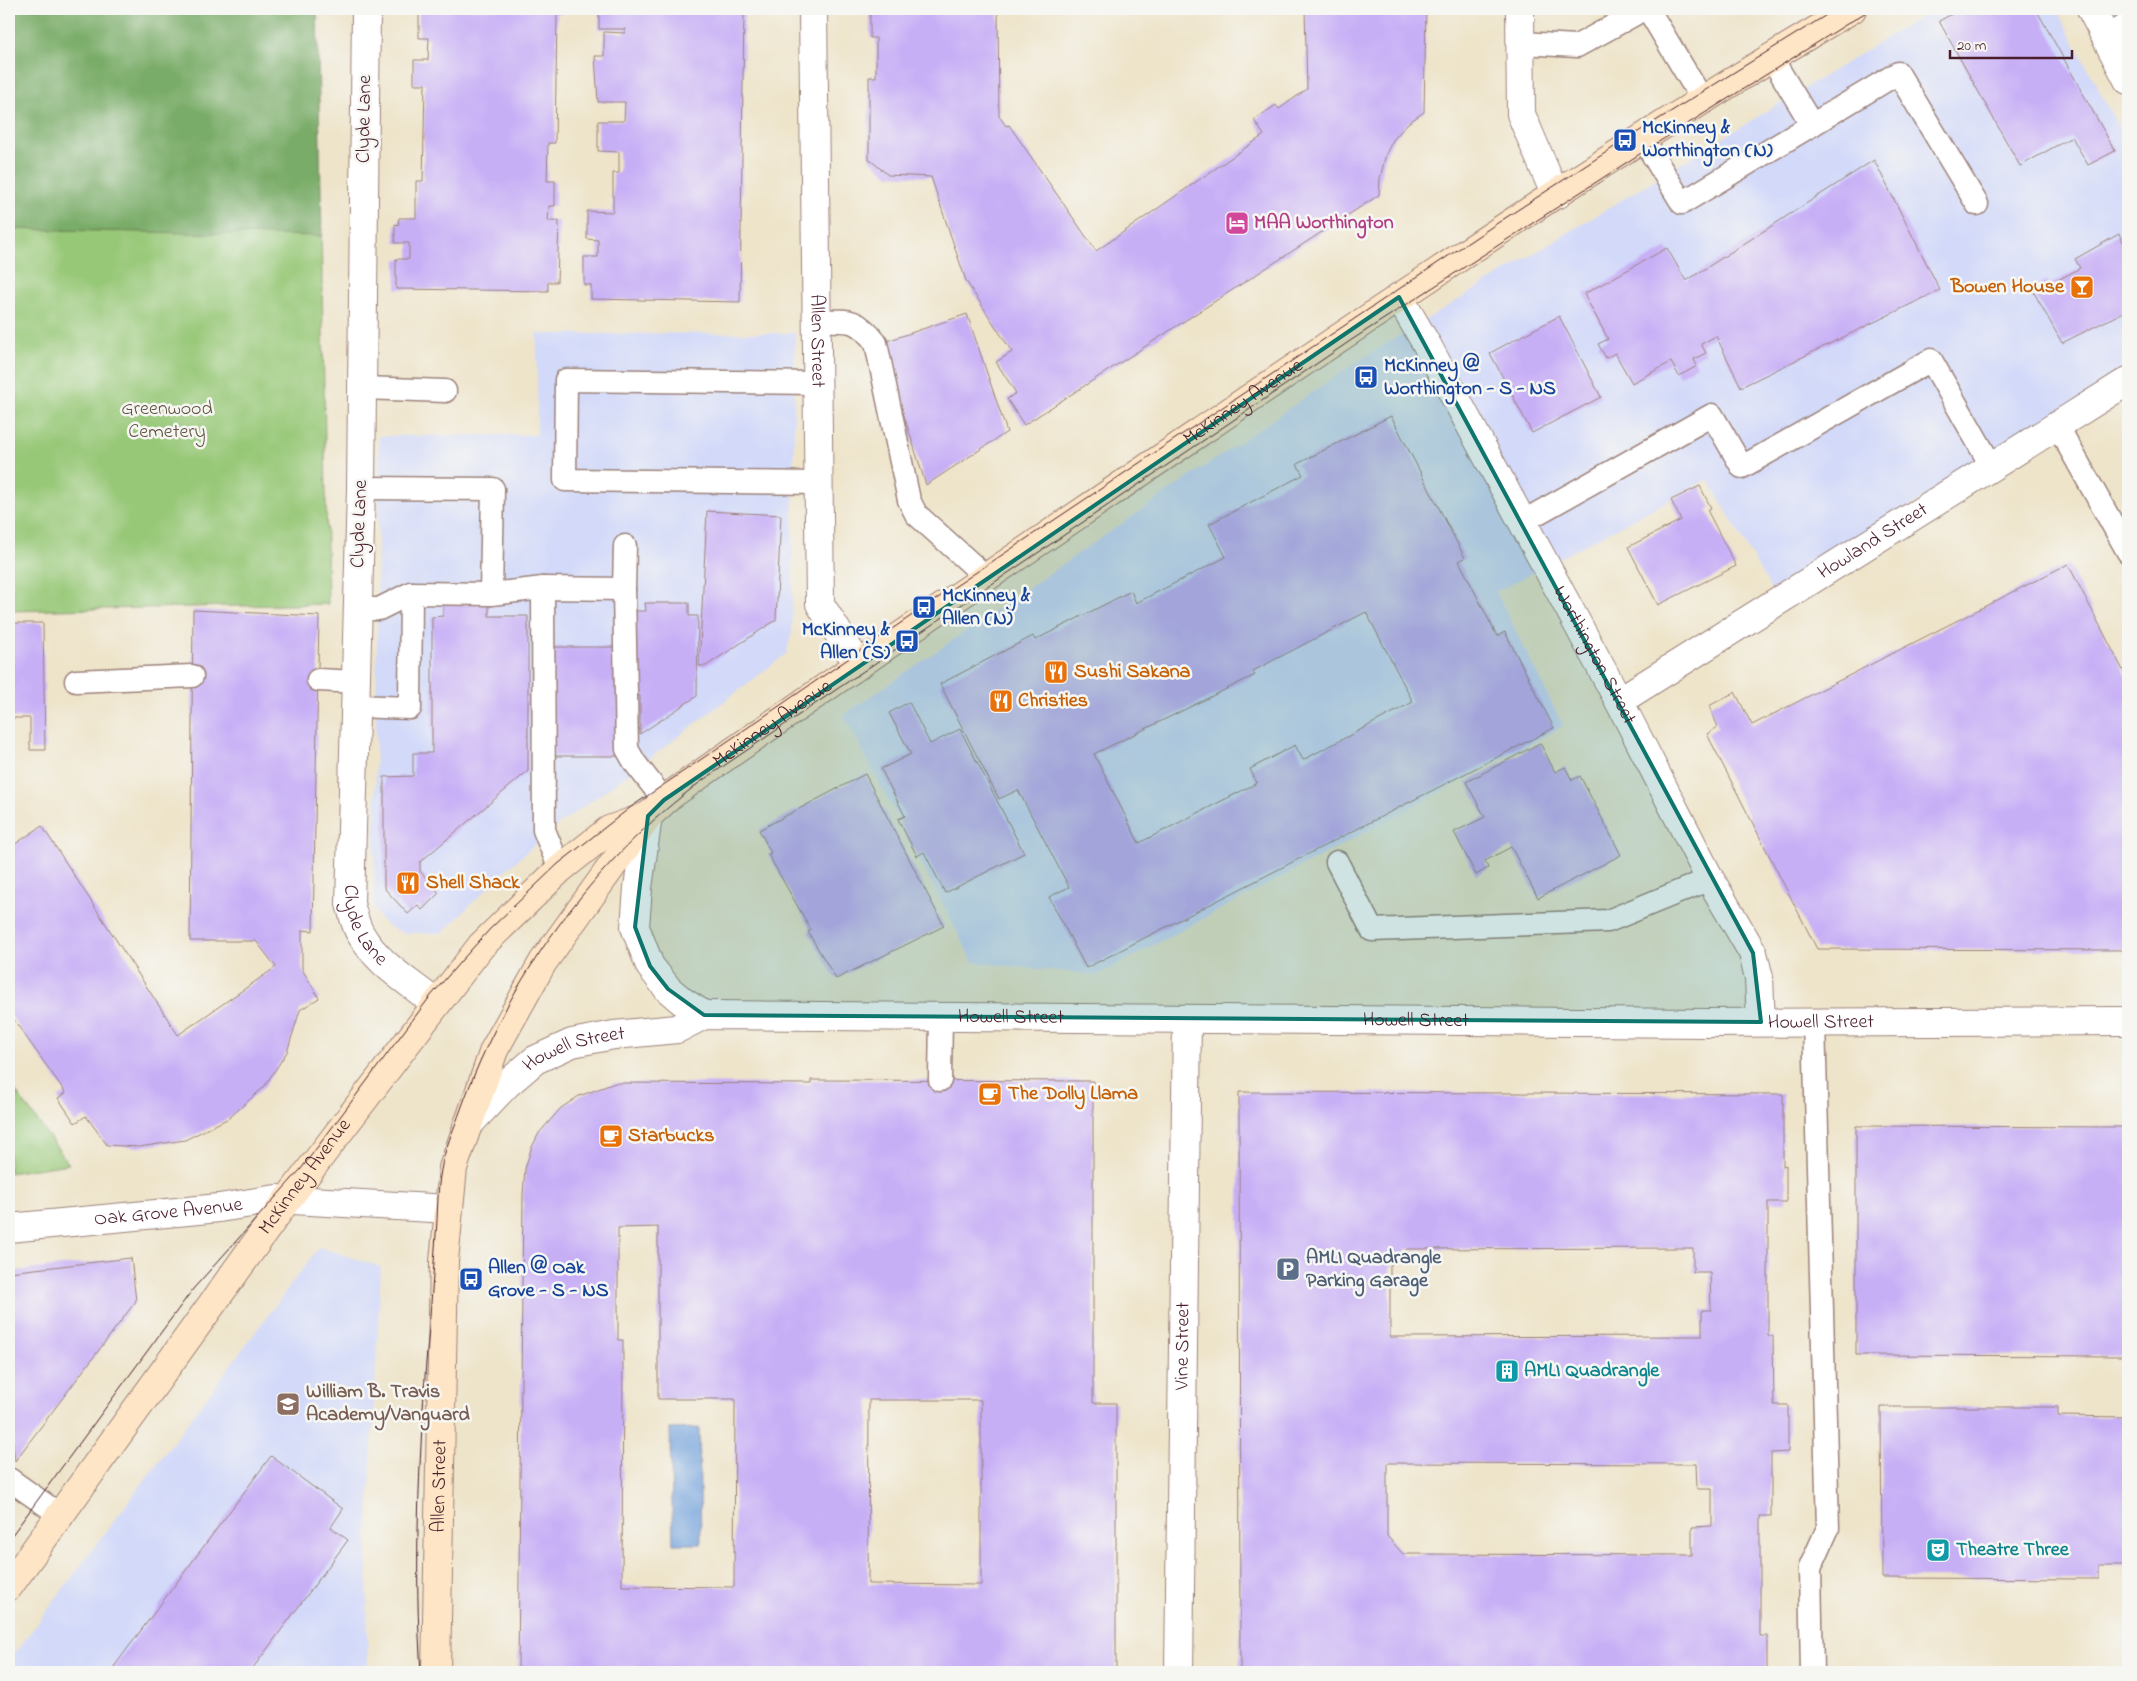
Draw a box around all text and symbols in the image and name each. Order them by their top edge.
scale bar [1950,28,2072,60]
text: 20 m [1957,35,1987,57]
street label: Clyde Lane [350,75,380,163]
place label: McKinney & Worthington (N) [1642,114,1773,167]
bus stop icon: McKinney & Worthington (N) [1612,127,1638,153]
place label: MAA Worthington [1254,209,1394,239]
hotel icon: MAA Worthington [1224,210,1250,236]
place label: Bowen House [1950,273,2065,302]
bar icon: Bowen House [2069,274,2095,300]
street label: Allen Street [802,294,832,388]
street label: McKinney Avenue [1178,352,1309,454]
place label: McKinney @ Worthington - S - NS [1384,352,1556,405]
bus stop icon: McKinney @ Worthington - S - NS [1353,364,1379,390]
park label: Greenwood Cemetery [121,395,213,447]
street label: Clyde Lane [344,479,376,569]
street label: Howland Street [1812,496,1934,587]
street label: Worthington Street [1545,581,1643,730]
place label: McKinney & Allen (N) [942,582,1031,634]
bus stop icon: McKinney & Allen (N) [911,594,937,620]
place label: McKinney & Allen (S) [802,616,891,668]
bus stop icon: McKinney & Allen (S) [894,628,920,654]
place label: Sushi Sakana [1074,658,1191,687]
restaurant icon: Sushi Sakana [1043,659,1069,685]
street label: McKinney Avenue [707,673,838,776]
place label: Christies [1018,687,1088,716]
restaurant icon: Christies [988,688,1014,714]
place label: Shell Shack [426,869,521,898]
restaurant icon: Shell Shack [395,870,421,896]
street label: Clyde Lane [335,884,394,973]
street label: Howell Street [958,1003,1064,1032]
street label: Howell Street [1363,1006,1469,1036]
street label: Howell Street [1768,1008,1874,1037]
street label: Howell Street [516,1020,626,1079]
place label: The Dolly Llama [1008,1080,1138,1110]
cafe icon: The Dolly Llama [977,1081,1003,1107]
street label: McKinney Avenue [252,1113,359,1241]
place label: Starbucks [628,1122,714,1151]
cafe icon: Starbucks [598,1123,624,1149]
street label: Oak Grove Avenue [93,1190,245,1234]
place label: AMLI Quadrangle Parking Garage [1306,1244,1442,1297]
place label: Allen @ Oak Grove - S - NS [488,1254,609,1306]
parking icon: AMLI Quadrangle Parking Garage [1275,1256,1301,1282]
bus stop icon: Allen @ Oak Grove - S - NS [458,1266,484,1292]
street label: Vine Street [1168,1301,1198,1391]
place label: AMLI Quadrangle [1524,1357,1660,1387]
building icon: AMLI Quadrangle [1494,1358,1520,1384]
place label: William B. Travis Academy/Vanguard [306,1378,470,1431]
school or university icon: William B. Travis Academy/Vanguard [275,1391,301,1417]
street label: Allen Street [424,1439,455,1533]
place label: Theatre Three [1956,1536,2070,1565]
theatre icon: Theatre Three [1925,1537,1951,1563]

